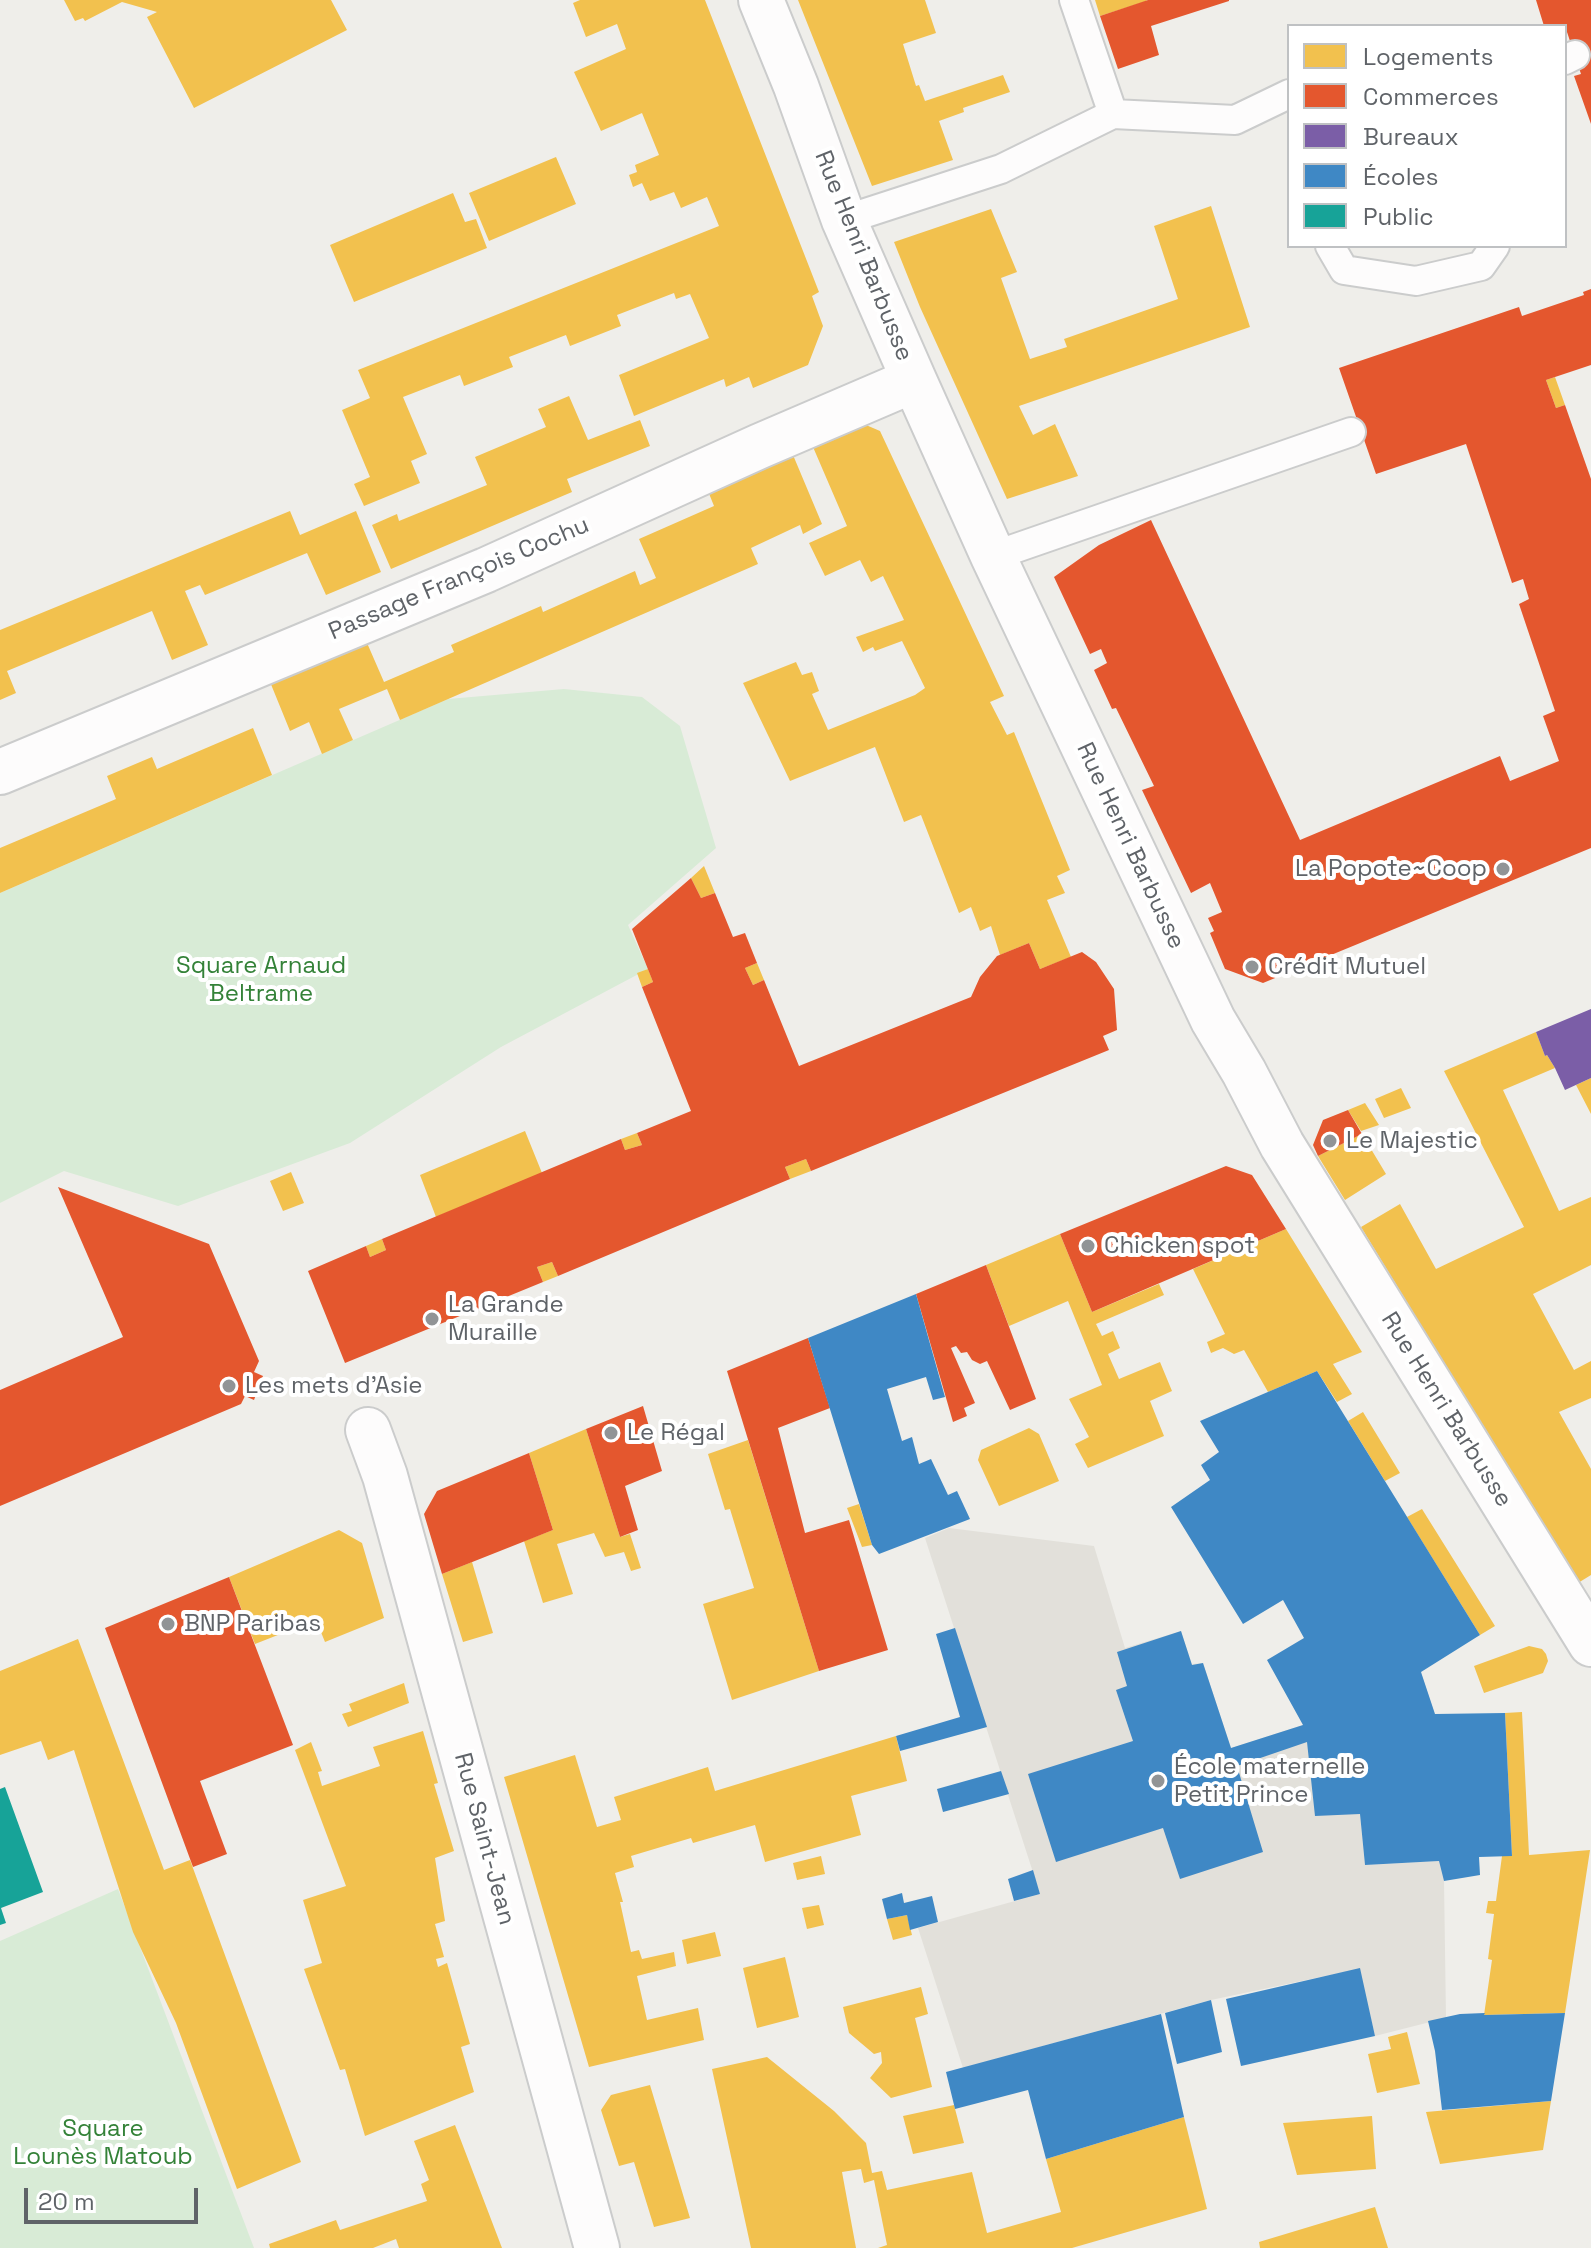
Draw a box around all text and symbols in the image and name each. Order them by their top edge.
legend [1287,24,1567,248]
text: Logements [1363,41,1493,72]
text: Commerces [1363,81,1499,112]
text: Bureaux [1363,121,1459,152]
street label: Rue Henri Barbusse [808,147,918,365]
text: Écoles [1363,161,1438,192]
text: Public [1363,201,1434,232]
street label: Passage François Cochu [324,511,594,647]
street label: Rue Henri Barbusse [1070,738,1190,954]
place label: La Popote~Coop [1295,855,1487,883]
marker: La Popote~Coop [1494,860,1512,878]
park label: Square Arnaud Beltrame [176,952,346,1008]
place label: Crédit Mutuel [1268,953,1426,981]
marker: Crédit Mutuel [1243,958,1261,976]
place label: Le Majestic [1346,1127,1478,1155]
marker: Le Majestic [1321,1132,1339,1150]
place label: Chicken spot [1104,1232,1255,1260]
marker: Chicken spot [1079,1237,1097,1255]
place label: La Grande Muraille [448,1291,564,1347]
street label: Rue Henri Barbusse [1374,1307,1518,1513]
marker: La Grande Muraille [423,1310,441,1328]
place label: Les mets d'Asie [245,1372,423,1400]
marker: Les mets d'Asie [220,1377,238,1395]
place label: Le Régal [627,1419,725,1447]
marker: Le Régal [602,1424,620,1442]
place label: BNP Paribas [184,1610,321,1638]
marker: BNP Paribas [159,1615,177,1633]
street label: Rue Saint-Jean [447,1750,521,1928]
place label: École maternelle Petit Prince [1174,1753,1365,1809]
marker: École maternelle Petit Prince [1149,1772,1167,1790]
park label: Square Lounès Matoub [13,2115,193,2171]
scale bar [28,2172,202,2222]
text: 20 m [38,2186,95,2217]

